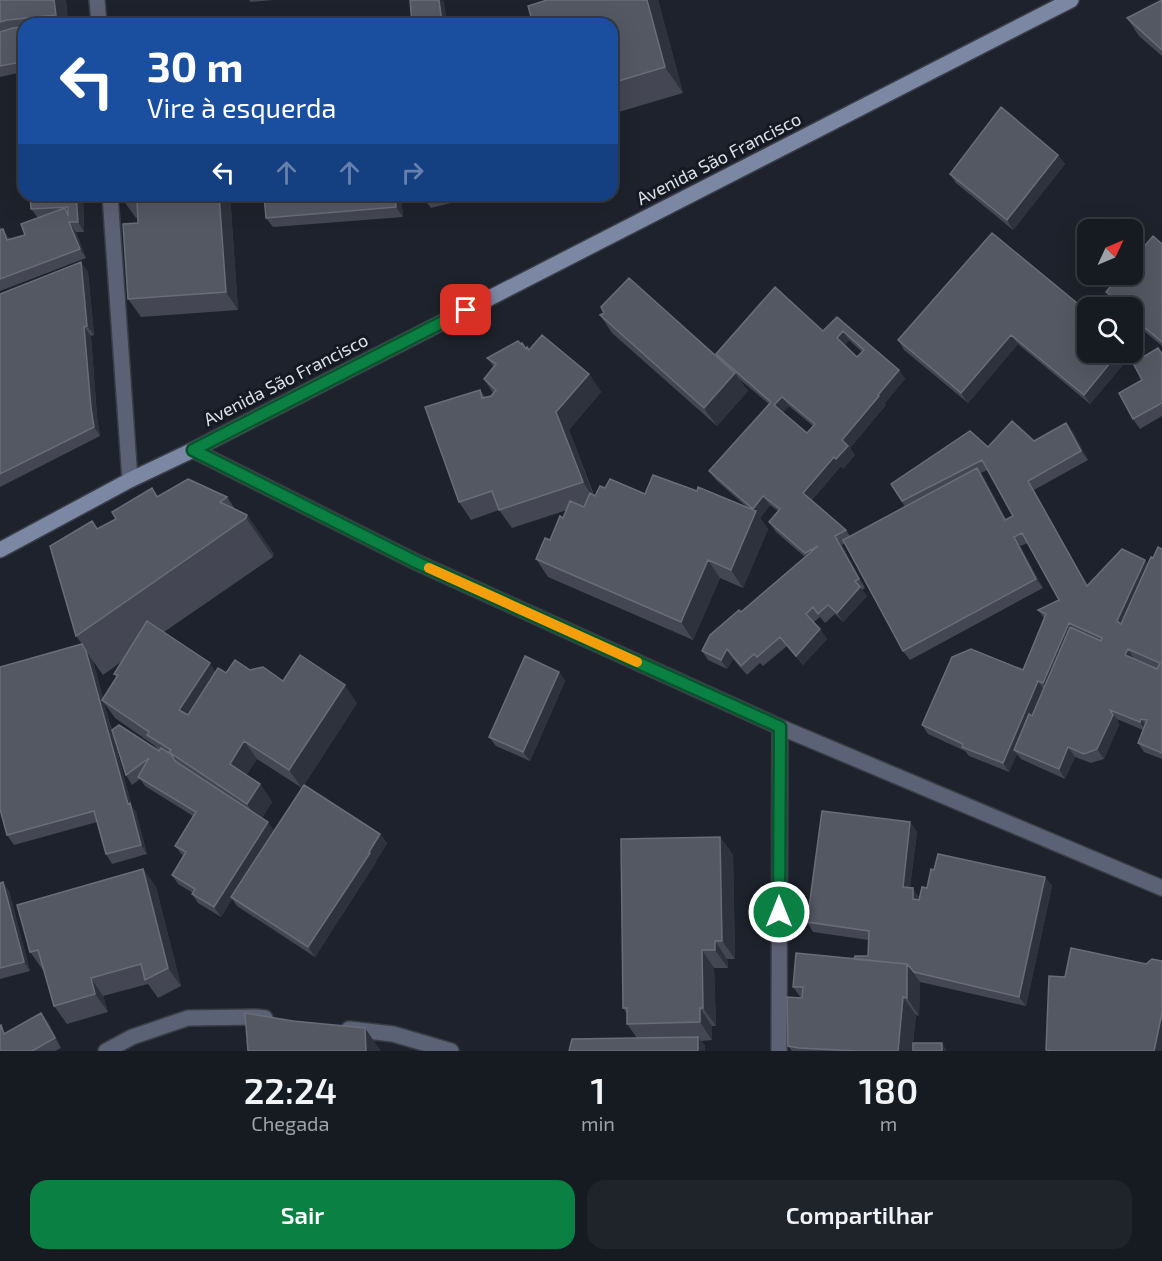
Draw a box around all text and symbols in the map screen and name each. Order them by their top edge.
text: 30 m [147,40,243,90]
icon: left [48,42,126,120]
text: Vire à esquerda [147,91,336,123]
street label: Avenida São Francisco [633,107,804,209]
icon: left [207,156,240,189]
icon: ahead [270,156,303,189]
icon: ahead [333,156,366,189]
icon: right [396,156,429,189]
north arrow [1077,219,1143,285]
map controls [1077,219,1143,363]
pin [440,284,491,335]
icon: arrive [449,293,482,326]
button: search [1077,297,1143,363]
street label: Avenida São Francisco [200,328,371,430]
position arrow [747,880,811,944]
text: 22:24 [244,1068,337,1111]
text: 1 [590,1068,605,1111]
text: 180 [859,1068,918,1111]
text: Chegada [251,1111,330,1135]
text: min [581,1111,615,1135]
text: m [880,1111,897,1135]
button: Sair [30,1180,575,1249]
button: Compartilhar [587,1180,1132,1249]

